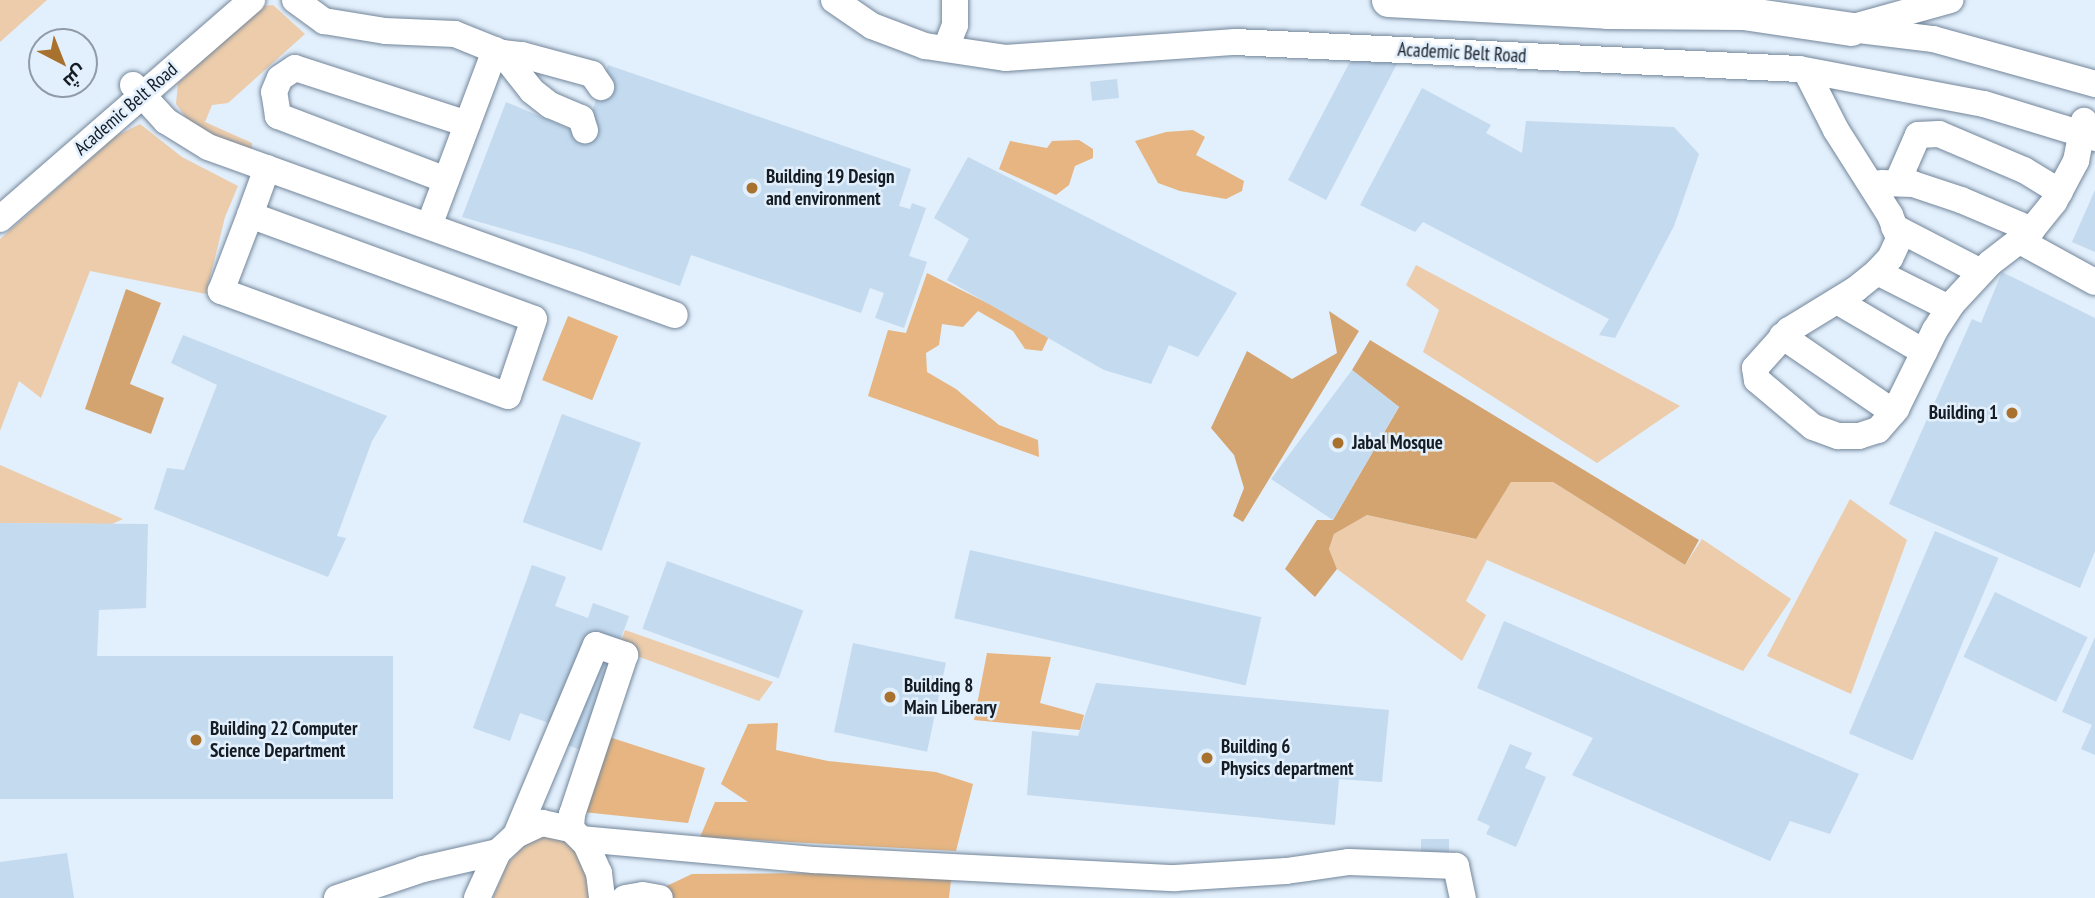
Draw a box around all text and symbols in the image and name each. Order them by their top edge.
north arrow [28,28,98,98]
street label: Academic Belt Road [1397,38,1527,68]
street label: Academic Belt Road [70,58,182,160]
text: ش [59,60,93,94]
place label: Building 19 Design and environment [766,166,894,210]
marker: Building 19 Design and environment [744,180,760,196]
place label: Building 1 [1929,402,1998,424]
marker: Building 1 [2004,405,2020,421]
place label: Jabal Mosque [1352,432,1443,454]
marker: Jabal Mosque [1330,435,1346,451]
place label: Building 8 Main Liberary [904,675,997,719]
marker: Building 8 Main Liberary [882,689,898,705]
place label: Building 22 Computer Science Department [210,718,358,762]
marker: Building 22 Computer Science Department [188,732,204,748]
place label: Building 6 Physics department [1221,736,1354,780]
marker: Building 6 Physics department [1199,750,1215,766]

